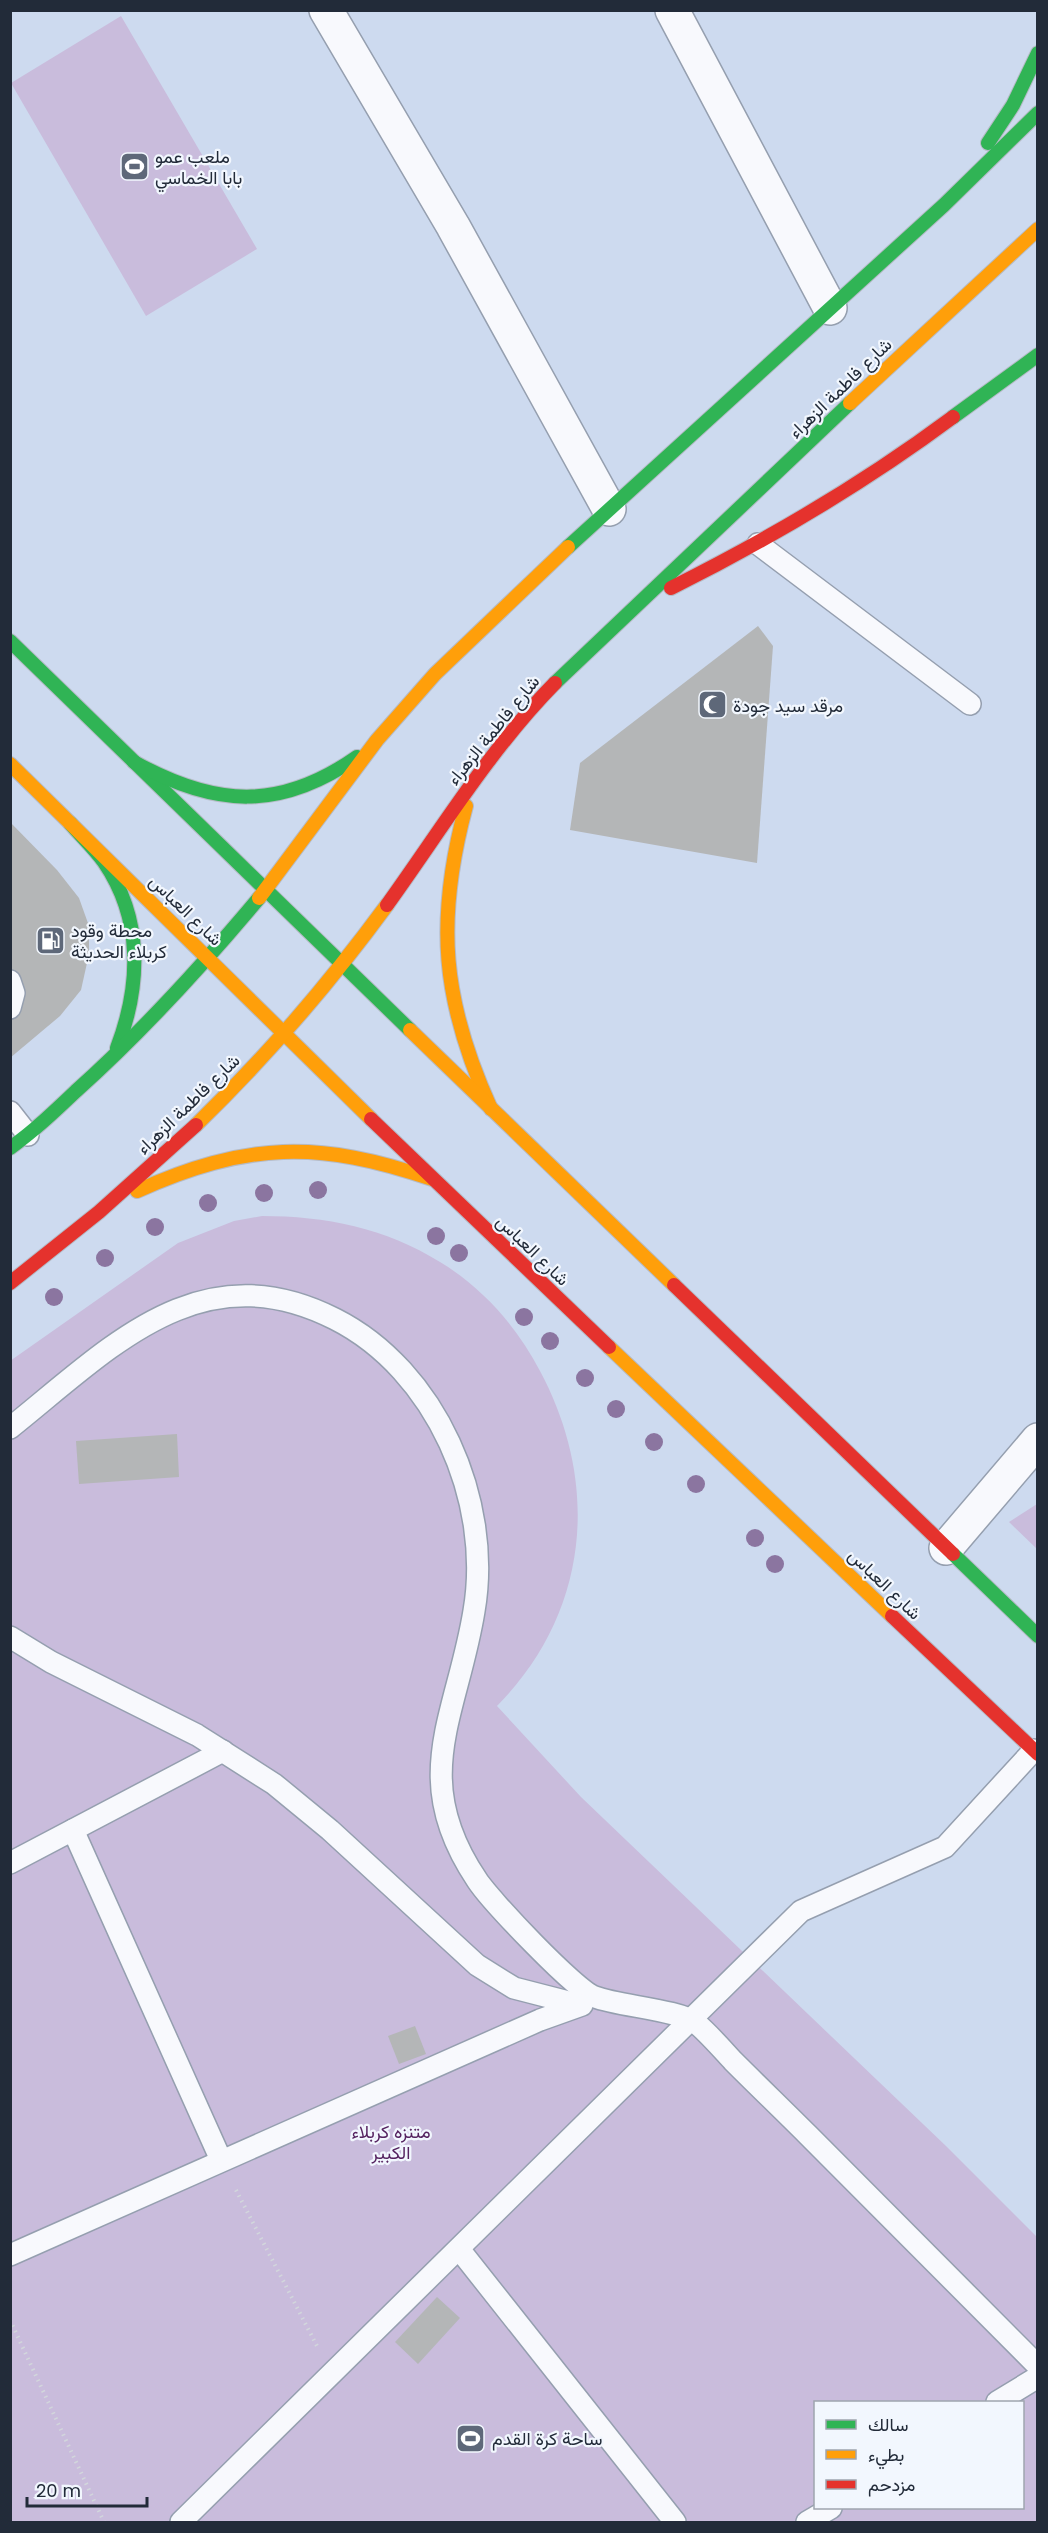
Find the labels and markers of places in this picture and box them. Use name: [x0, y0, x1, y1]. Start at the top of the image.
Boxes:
place label: ملعب عمو بابا الخماسي: [155, 144, 242, 193]
sports icon: ملعب عمو بابا الخماسي: [118, 150, 150, 182]
mosque icon: مرقد سيد جودة: [696, 689, 728, 721]
place label: مرقد سيد جودة: [733, 693, 843, 718]
place label: محطة وقود كربلاء الحديثة: [71, 918, 167, 964]
fuel station icon: محطة وقود كربلاء الحديثة: [34, 924, 66, 956]
sports icon: ساحة كرة القدم: [455, 2422, 487, 2454]
place label: ساحة كرة القدم: [492, 2426, 602, 2451]

